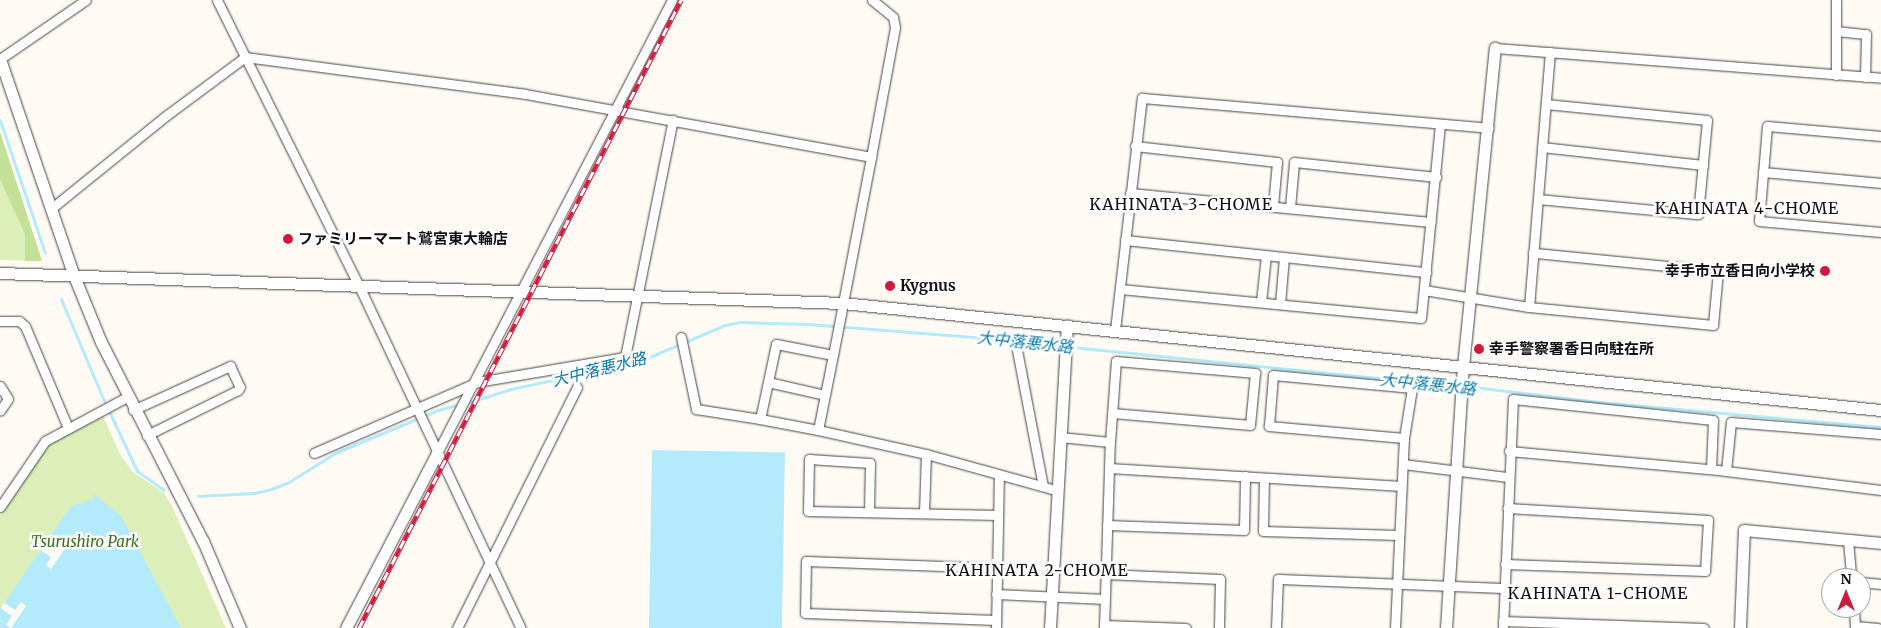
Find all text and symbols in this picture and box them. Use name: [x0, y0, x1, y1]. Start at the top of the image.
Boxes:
district label: KAHINATA 3-CHOME: [1087, 194, 1275, 214]
district label: KAHINATA 4-CHOME: [1653, 198, 1841, 218]
place label: ファミリーマート鷲宮東大輪店: [298, 230, 508, 248]
marker: ファミリーマート鷲宮東大輪店: [282, 233, 294, 245]
place label: 幸手市立香日向小学校: [1665, 262, 1815, 280]
marker: 幸手市立香日向小学校: [1819, 265, 1831, 277]
place label: Kygnus: [900, 277, 956, 295]
marker: Kygnus: [884, 280, 896, 292]
water label: 大中落悪水路: [976, 327, 1074, 357]
place label: 幸手警察署香日向駐在所: [1489, 340, 1654, 358]
marker: 幸手警察署香日向駐在所: [1473, 343, 1485, 355]
water label: 大中落悪水路: [550, 348, 648, 390]
water label: 大中落悪水路: [1379, 369, 1477, 399]
park label: Tsurushiro Park: [31, 533, 139, 551]
district label: KAHINATA 2-CHOME: [943, 560, 1131, 580]
north arrow: [1821, 568, 1871, 618]
text: N: [1840, 570, 1852, 588]
district label: KAHINATA 1-CHOME: [1506, 583, 1690, 603]

